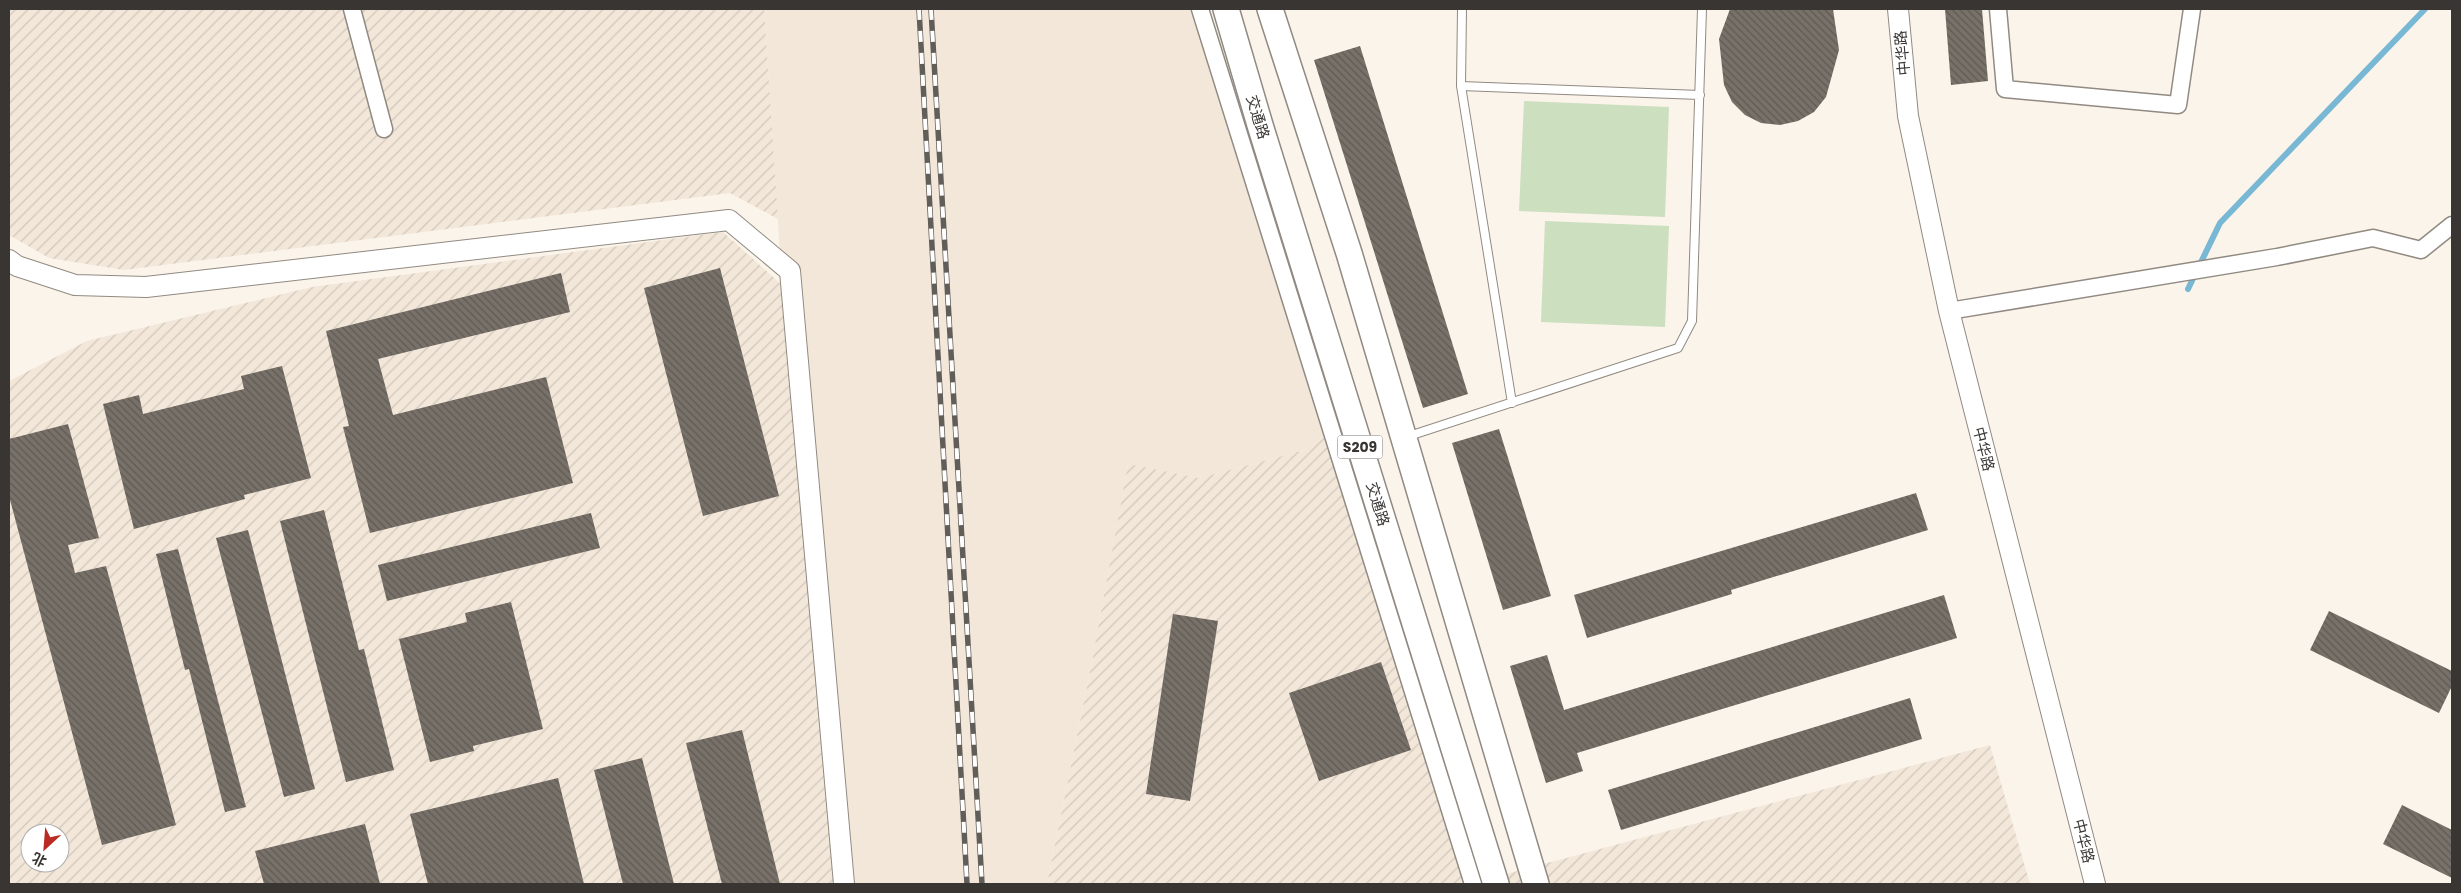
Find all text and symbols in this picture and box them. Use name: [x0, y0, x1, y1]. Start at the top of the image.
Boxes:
street label: 中华路: [1890, 30, 1914, 76]
street label: 交通路: [1241, 92, 1275, 142]
street label: 中华路: [1968, 425, 2000, 473]
road number: S209: [1338, 436, 1382, 458]
street label: 交通路: [1361, 479, 1395, 529]
street label: 中华路: [2068, 817, 2100, 865]
north arrow: [20, 823, 70, 873]
text: 北: [29, 848, 50, 872]

